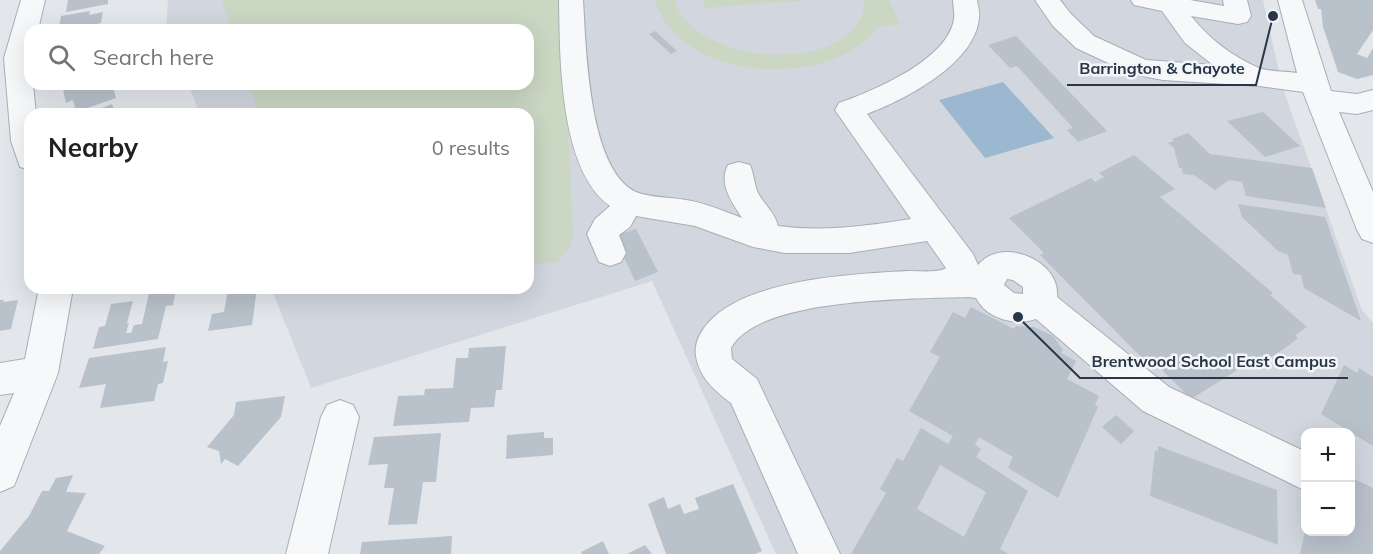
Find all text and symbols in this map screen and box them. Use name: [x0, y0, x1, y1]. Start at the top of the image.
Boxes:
search box: [24, 24, 534, 90]
icon: search: [45, 41, 78, 74]
text: Search here: [93, 43, 214, 71]
callout: Barrington & Chayote: [1067, 51, 1256, 85]
text: Barrington & Chayote: [1079, 58, 1245, 78]
text: Nearby: [48, 131, 138, 164]
text: 0 results: [432, 135, 510, 160]
callout: Brentwood School East Campus: [1080, 344, 1348, 378]
text: Brentwood School East Campus: [1092, 351, 1336, 371]
map controls: [1301, 428, 1355, 536]
button: +: [1301, 428, 1355, 482]
button: −: [1301, 482, 1355, 536]

